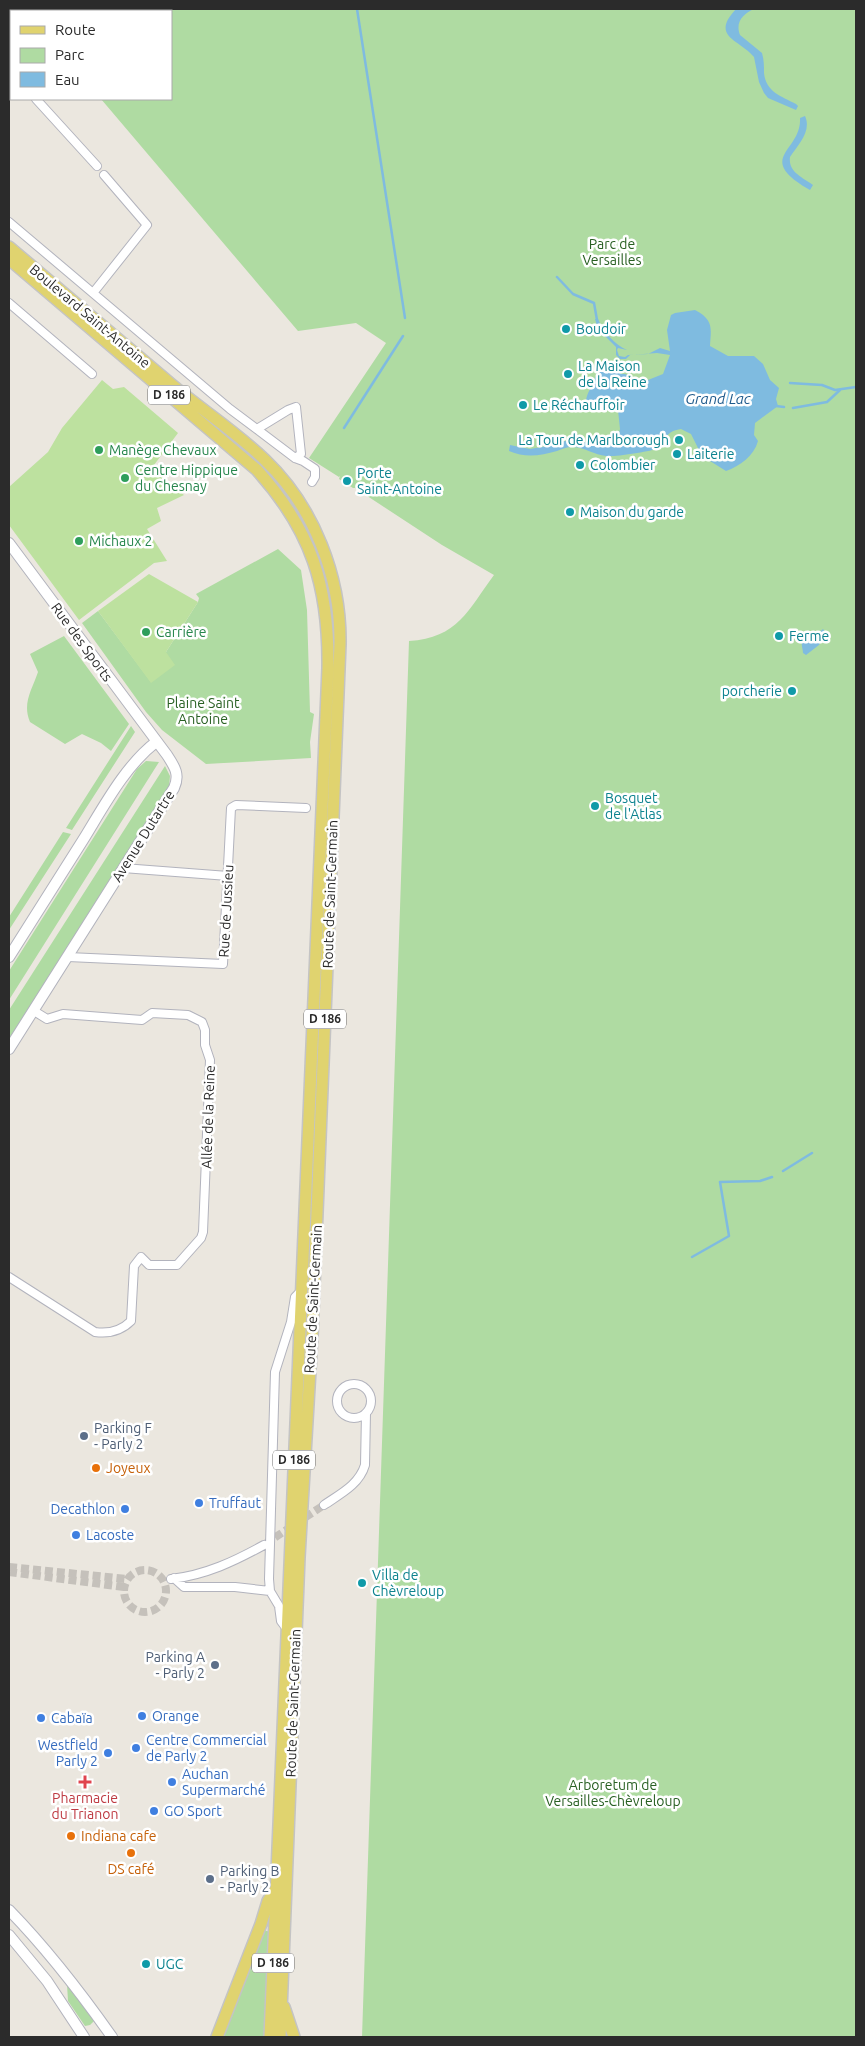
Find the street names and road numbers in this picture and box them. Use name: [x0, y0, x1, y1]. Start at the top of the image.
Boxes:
street label: Boulevard Saint-Antoine: [27, 261, 153, 371]
road number: D 186: [148, 386, 190, 404]
street label: Rue des Sports: [48, 599, 116, 685]
street label: Avenue Dutartre: [108, 787, 178, 885]
street label: Route de Saint-Germain: [319, 819, 341, 969]
street label: Rue de Jussieu: [216, 864, 236, 958]
road number: D 186: [304, 1010, 346, 1028]
street label: Allée de la Reine: [198, 1065, 218, 1169]
street label: Route de Saint-Germain: [301, 1224, 325, 1374]
road number: D 186: [273, 1450, 315, 1470]
street label: Route de Saint-Germain: [282, 1628, 304, 1778]
road number: D 186: [252, 1954, 294, 1972]

